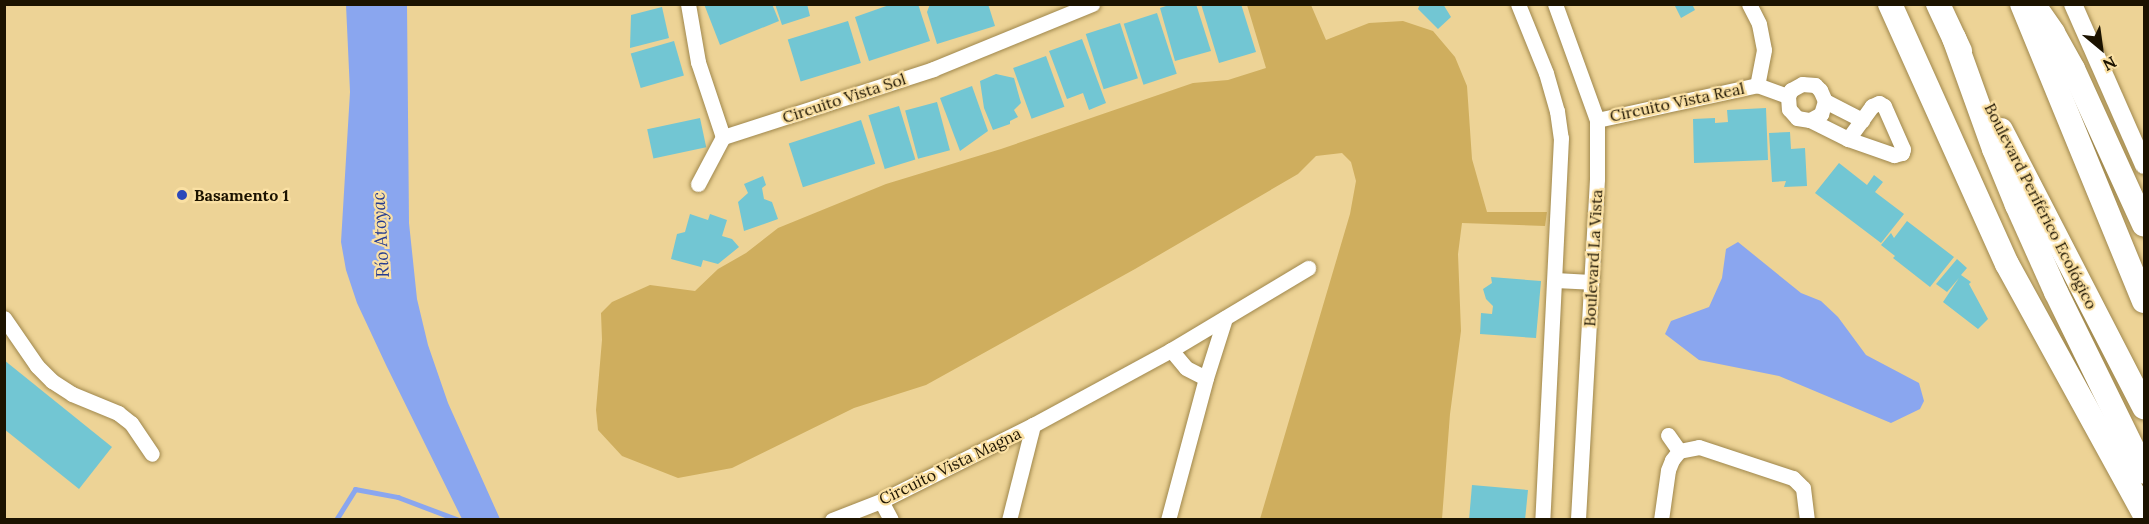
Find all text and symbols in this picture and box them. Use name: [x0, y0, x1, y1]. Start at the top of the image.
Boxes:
north arrow: [2071, 18, 2131, 78]
text: N: [2099, 52, 2120, 75]
street label: Circuito Vista Sol: [780, 69, 908, 127]
street label: Circuito Vista Real: [1608, 78, 1746, 126]
street label: Boulevard Periférico Ecológico: [1981, 100, 2101, 312]
place label: Basamento 1: [194, 185, 289, 205]
marker: Basamento 1: [175, 188, 189, 202]
street label: Boulevard La Vista: [1580, 189, 1606, 327]
water label: Río Atoyac: [368, 192, 394, 278]
street label: Circuito Vista Magna: [876, 423, 1024, 509]

